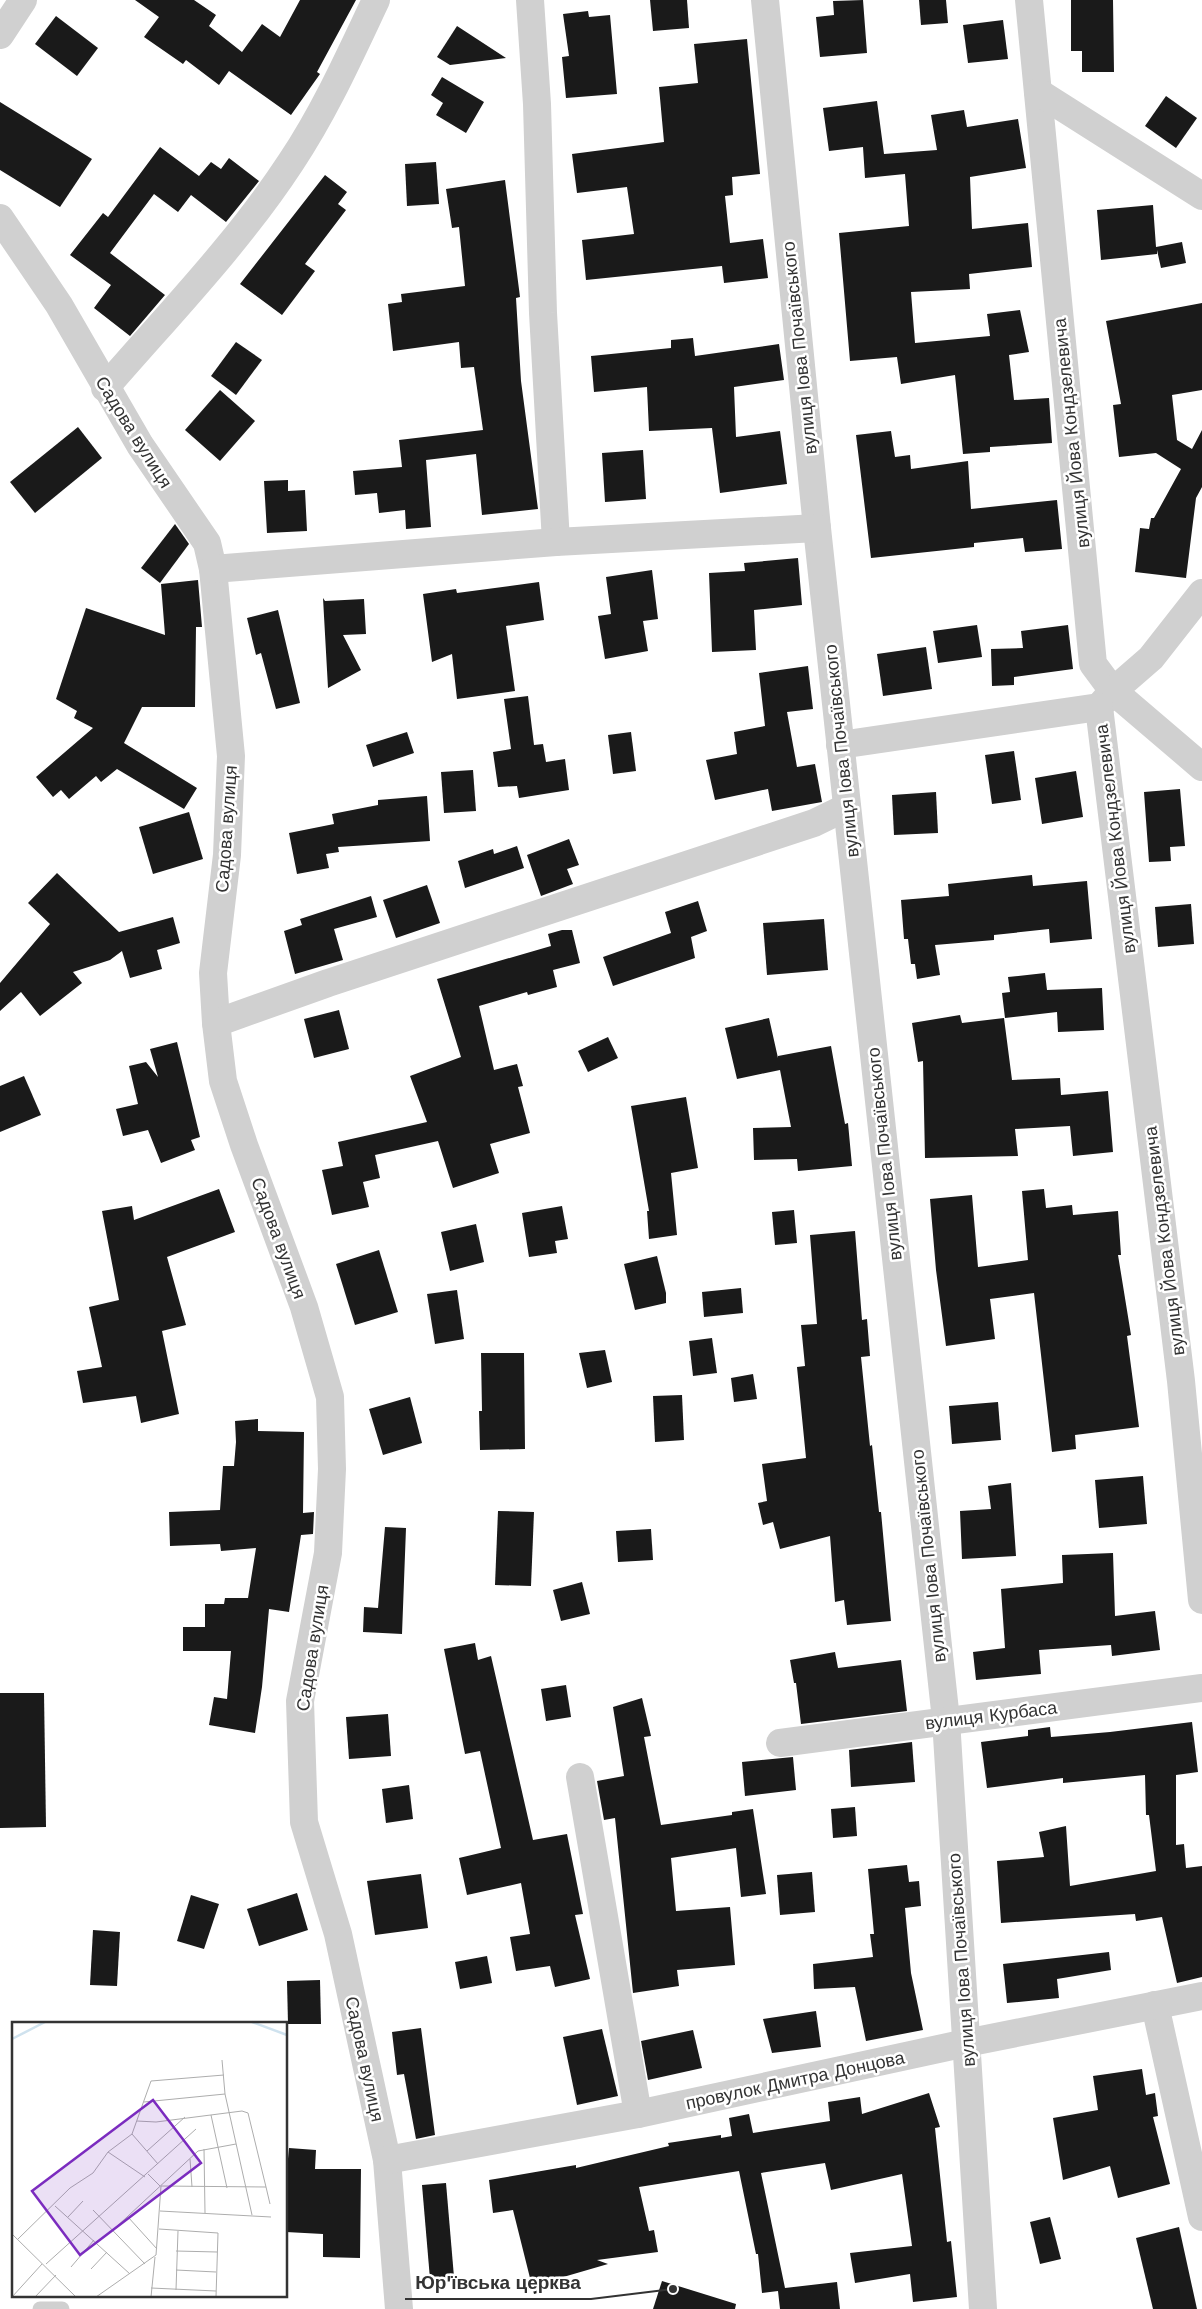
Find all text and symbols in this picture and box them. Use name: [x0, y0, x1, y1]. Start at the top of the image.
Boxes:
street label: вулиця Іова Почаївського: [777, 240, 821, 456]
street label: вулиця Йова Кондзелевича: [1048, 316, 1094, 549]
street label: Садова вулиця: [91, 372, 177, 492]
street label: вулиця Іова Почаївського: [819, 643, 863, 859]
street label: вулиця Йова Кондзелевича: [1090, 722, 1139, 955]
street label: Садова вулиця: [211, 765, 241, 893]
street label: вулиця Іова Почаївського: [862, 1046, 906, 1262]
street label: вулиця Йова Кондзелевича: [1139, 1124, 1188, 1357]
street label: Садова вулиця: [247, 1174, 311, 1302]
street label: вулиця Іова Почаївського: [906, 1448, 950, 1664]
street label: Садова вулиця: [292, 1583, 332, 1713]
street label: вулиця Курбаса: [924, 1696, 1059, 1734]
street label: вулиця Іова Почаївського: [943, 1853, 979, 2067]
street label: Садова вулиця: [341, 1994, 389, 2124]
inset map: [12, 2022, 288, 2296]
street label: провулок Дмитра Донцова: [684, 2046, 907, 2113]
callout: Юр'ївська церква: [405, 2265, 591, 2299]
text: Юр'ївська церква: [415, 2271, 581, 2294]

